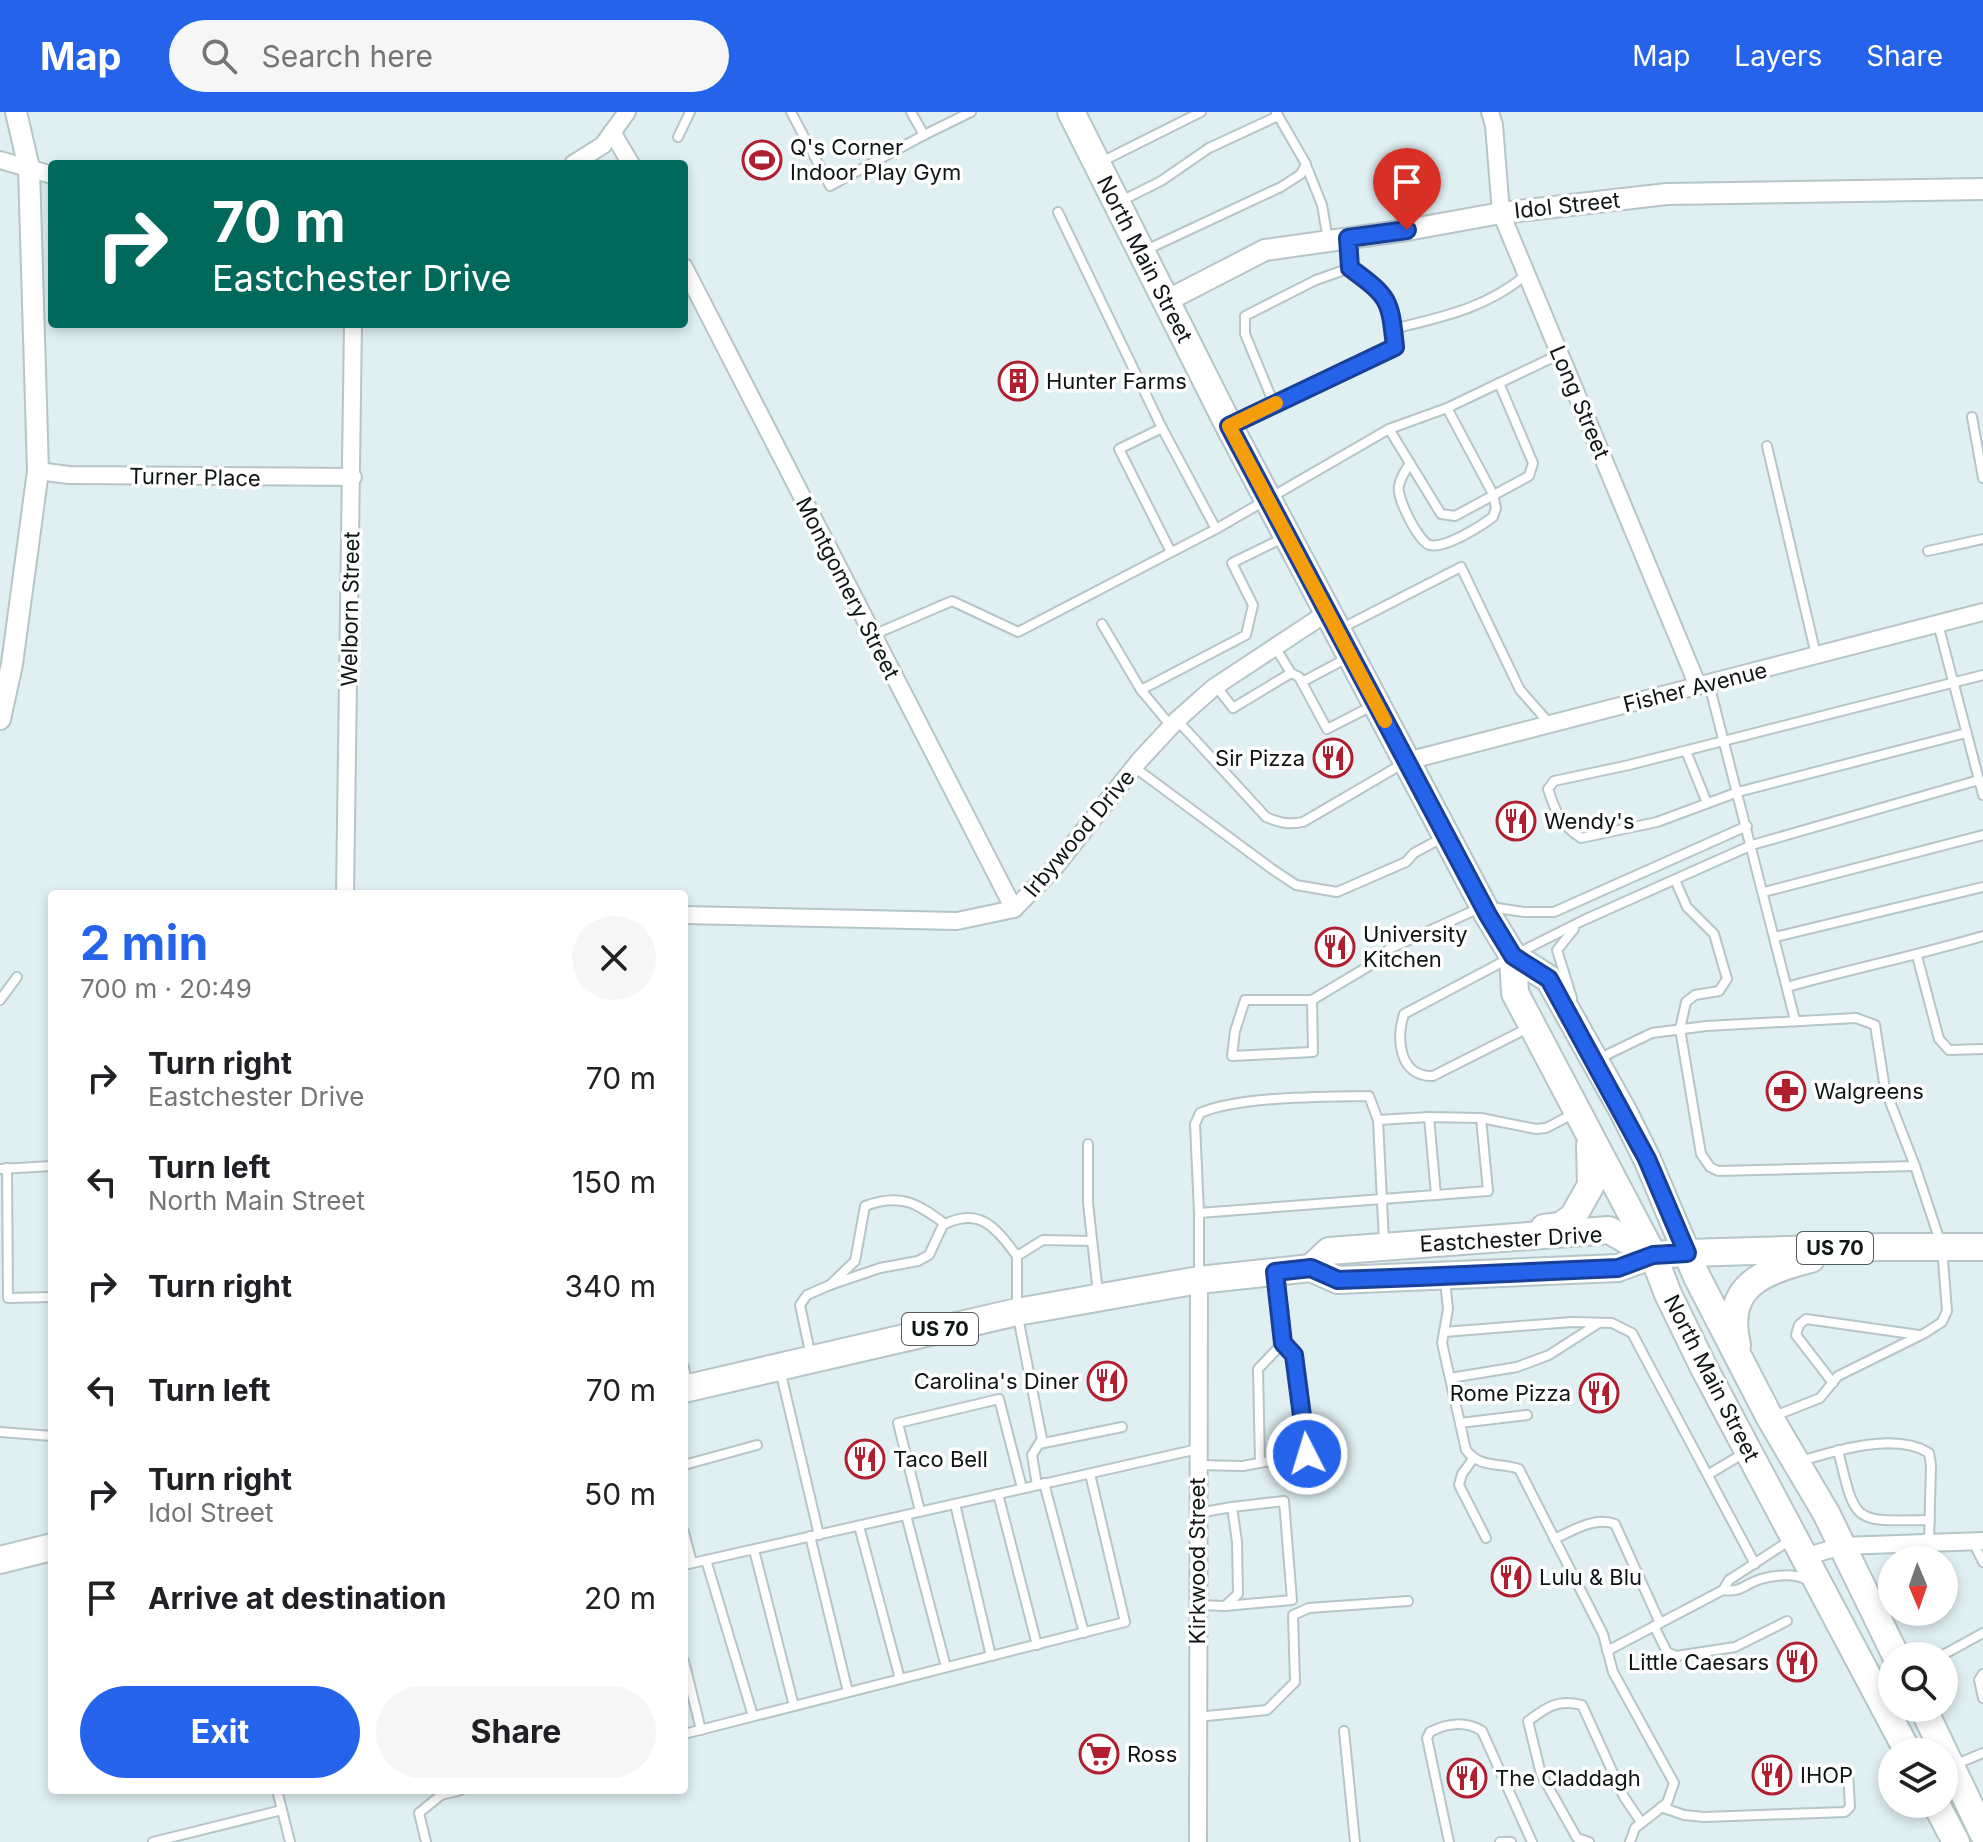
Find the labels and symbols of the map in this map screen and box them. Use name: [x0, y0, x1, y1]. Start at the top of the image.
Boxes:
place label: Q's Corner Indoor Play Gym: [790, 134, 961, 185]
sports icon: Q's Corner Indoor Play Gym: [741, 139, 783, 181]
pin: [1373, 148, 1441, 230]
street label: North Main Street: [1092, 171, 1198, 347]
street label: Idol Street: [1513, 187, 1621, 223]
street label: Long Street: [1545, 342, 1615, 462]
building icon: Hunter Farms: [997, 360, 1039, 402]
place label: Hunter Farms: [1046, 368, 1187, 394]
street label: Turner Place: [129, 463, 261, 491]
street label: Montgomery Street: [791, 493, 905, 683]
street label: Welborn Street: [336, 531, 364, 687]
street label: Fisher Avenue: [1620, 657, 1770, 717]
restaurant icon: Sir Pizza: [1312, 737, 1354, 779]
place label: Sir Pizza: [1215, 745, 1305, 771]
street label: Irbywood Drive: [1018, 764, 1140, 902]
restaurant icon: Wendy's: [1495, 800, 1537, 842]
place label: Wendy's: [1544, 808, 1635, 834]
place label: University Kitchen: [1363, 921, 1468, 972]
restaurant icon: University Kitchen: [1314, 926, 1356, 968]
pharmacy icon: Walgreens: [1765, 1070, 1807, 1112]
place label: Walgreens: [1814, 1078, 1924, 1104]
street label: Eastchester Drive: [1419, 1221, 1603, 1257]
road number: US 70: [1797, 1232, 1873, 1264]
street label: North Main Street: [1659, 1290, 1765, 1466]
road number: US 70: [902, 1313, 978, 1345]
restaurant icon: Carolina's Diner: [1086, 1360, 1128, 1402]
place label: Carolina's Diner: [914, 1368, 1079, 1394]
restaurant icon: Rome Pizza: [1578, 1372, 1620, 1414]
place label: Rome Pizza: [1450, 1380, 1571, 1406]
position arrow: [1265, 1412, 1349, 1496]
restaurant icon: Taco Bell: [844, 1438, 886, 1480]
place label: Taco Bell: [893, 1446, 988, 1472]
street label: Kirkwood Street: [1184, 1478, 1210, 1644]
north arrow: [1878, 1546, 1958, 1626]
restaurant icon: Lulu & Blu: [1490, 1556, 1532, 1598]
place label: Lulu & Blu: [1539, 1564, 1642, 1590]
restaurant icon: Little Caesars: [1776, 1641, 1818, 1683]
place label: Little Caesars: [1628, 1649, 1769, 1675]
supermarket icon: Ross: [1078, 1733, 1120, 1775]
place label: Ross: [1127, 1741, 1177, 1767]
restaurant icon: IHOP: [1751, 1754, 1793, 1796]
restaurant icon: The Claddagh: [1446, 1757, 1488, 1799]
place label: IHOP: [1800, 1762, 1853, 1788]
place label: The Claddagh: [1495, 1765, 1641, 1791]

